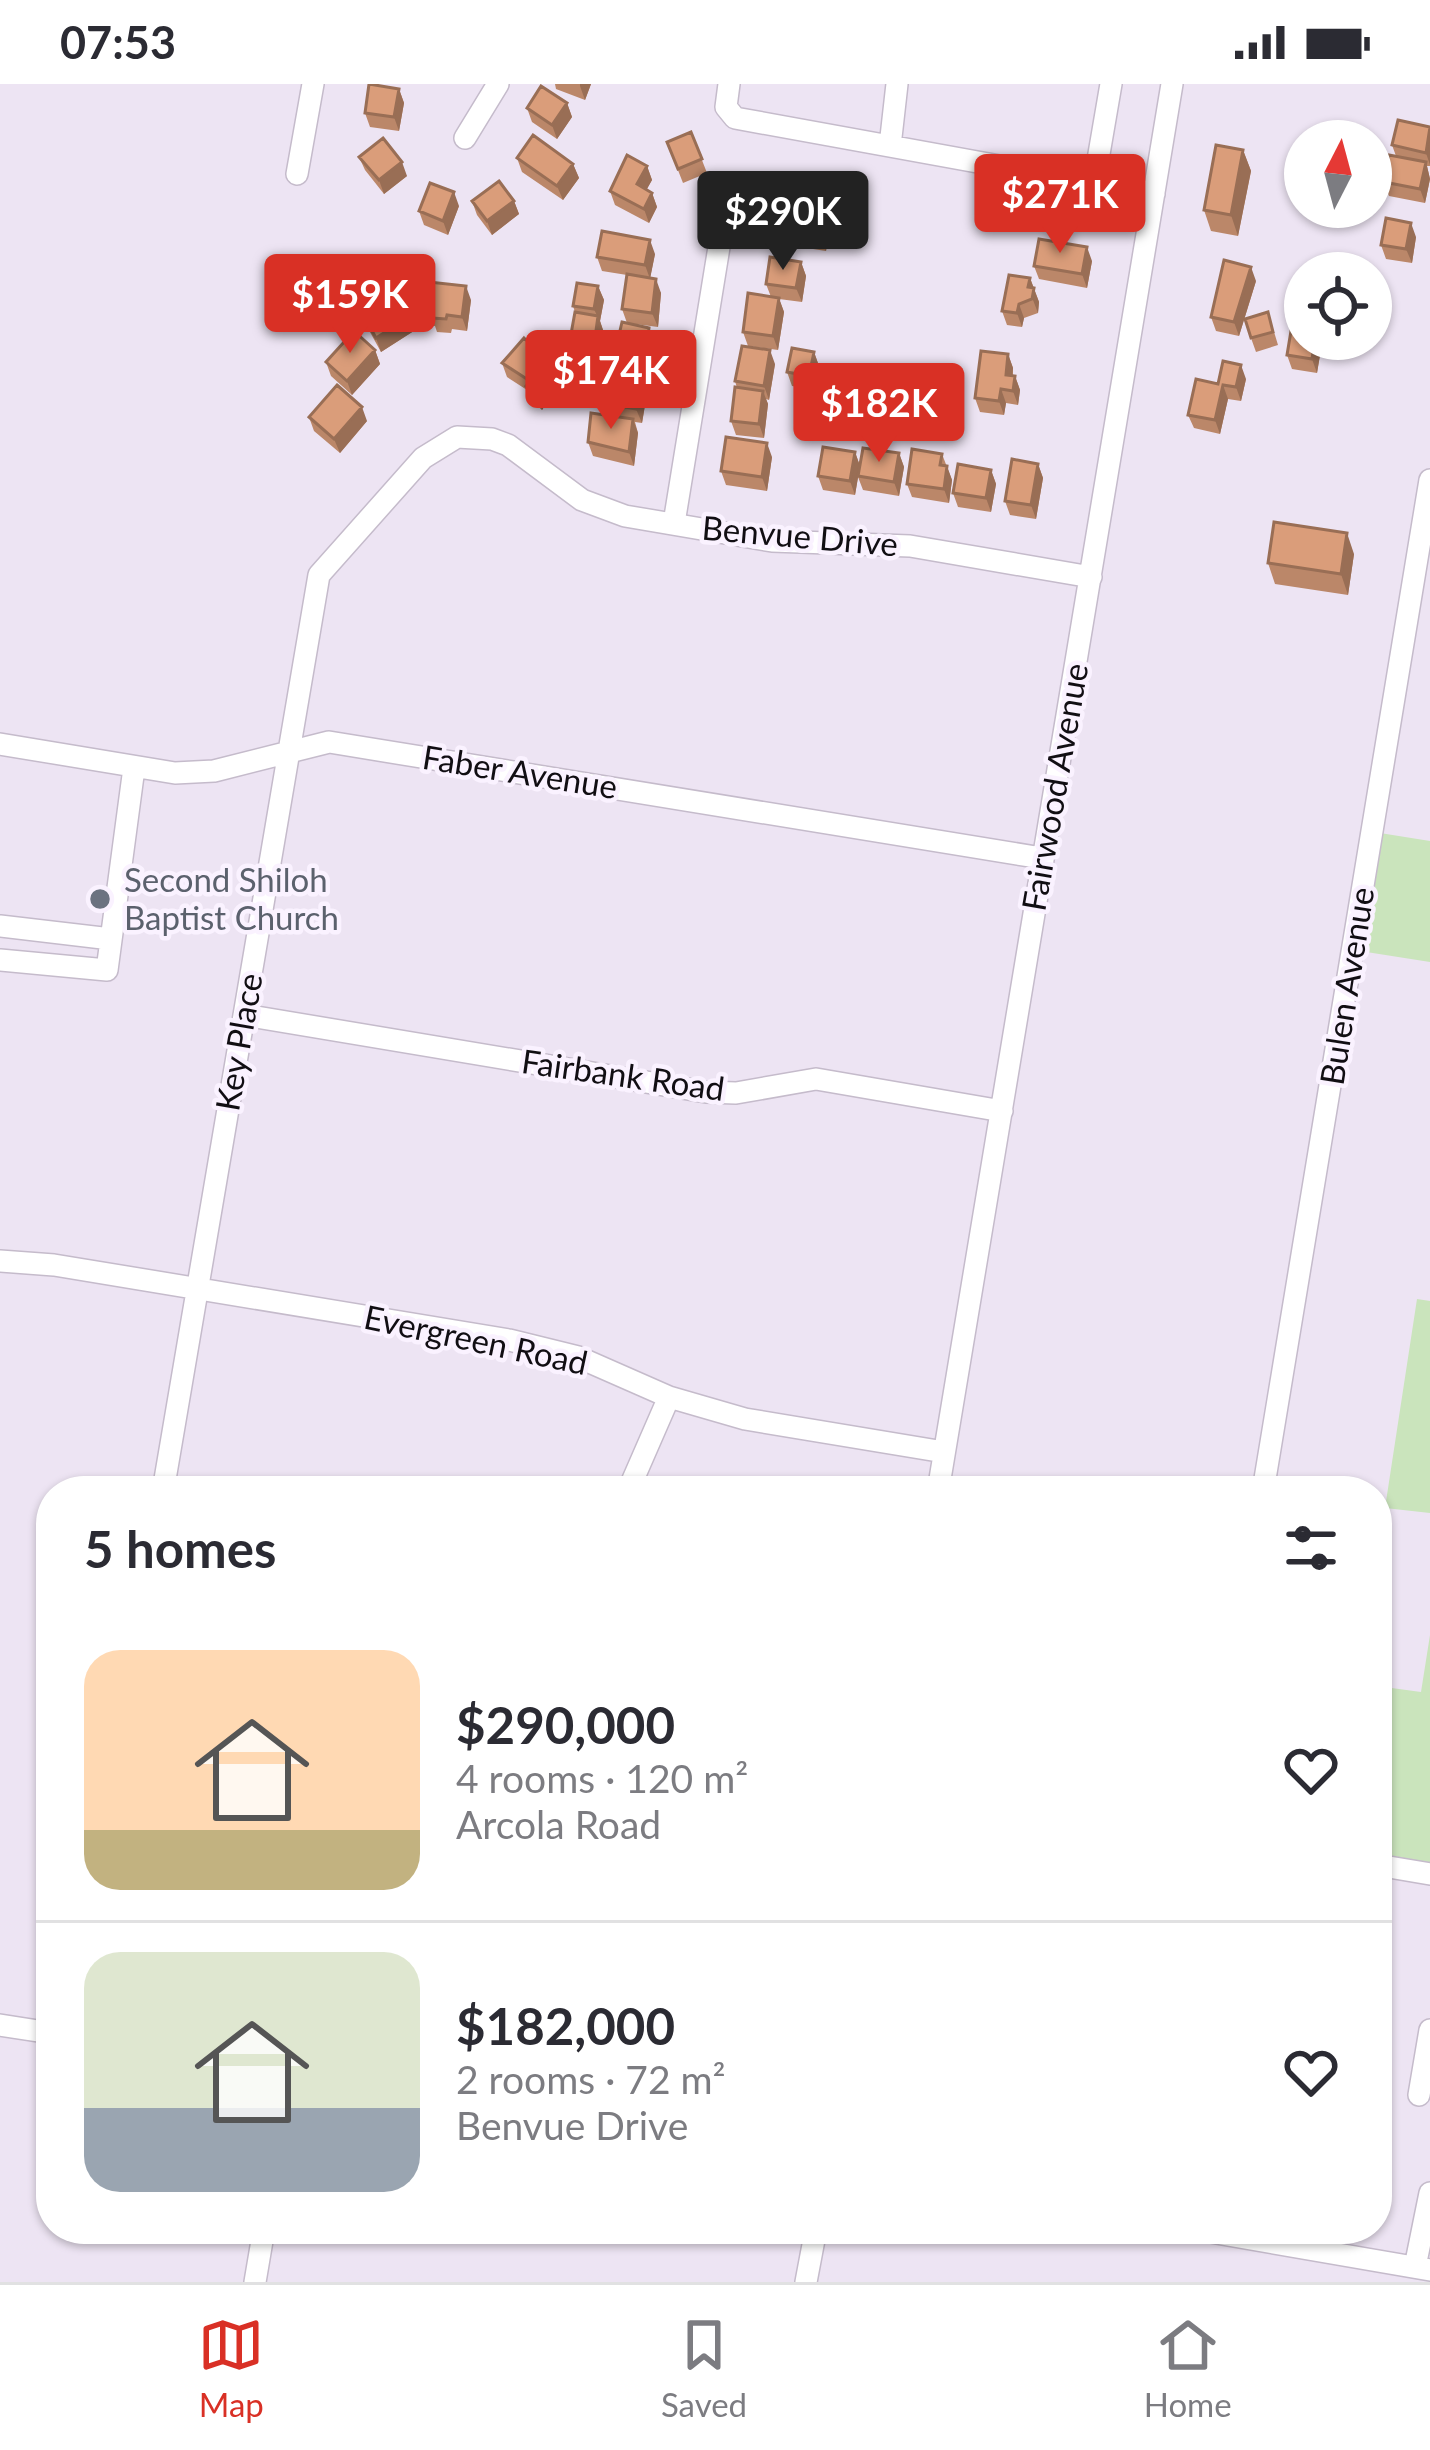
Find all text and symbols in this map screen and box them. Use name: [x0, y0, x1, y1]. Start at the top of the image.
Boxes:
text: 07:53: [60, 15, 176, 69]
north arrow: [1284, 120, 1392, 228]
map controls: [1284, 120, 1392, 360]
pin: $271K: [976, 154, 1144, 256]
text: $271K: [1001, 170, 1119, 216]
pin: $290K: [699, 171, 867, 273]
text: $290K: [724, 187, 842, 233]
button: locate: [1284, 252, 1392, 360]
pin: $159K: [266, 254, 434, 356]
text: $159K: [291, 270, 409, 316]
pin: $174K: [527, 330, 695, 432]
text: $174K: [552, 346, 670, 392]
pin: $182K: [795, 363, 963, 465]
text: $182K: [820, 379, 938, 425]
street label: Benvue Drive: [700, 507, 900, 563]
street label: Fairwood Avenue: [1013, 660, 1095, 914]
street label: Faber Avenue: [420, 736, 620, 806]
place label: Second Shiloh Baptist Church: [124, 859, 339, 937]
street label: Bulen Avenue: [1311, 884, 1381, 1088]
marker: Second Shiloh Baptist Church: [87, 886, 113, 912]
street label: Key Place: [206, 970, 270, 1114]
street label: Fairbank Road: [519, 1040, 727, 1108]
street label: Evergreen Road: [361, 1296, 592, 1382]
icon: filters: [1278, 1515, 1344, 1581]
text: 5 homes: [84, 1518, 276, 1579]
text: $290,000: [456, 1694, 675, 1755]
icon: home: [180, 1698, 324, 1842]
icon: heart: [1278, 1737, 1344, 1803]
text: 4 rooms · 120 m²: [456, 1755, 748, 1801]
text: Arcola Road: [456, 1801, 661, 1847]
text: $182,000: [456, 1995, 675, 2056]
icon: home: [180, 2000, 324, 2144]
icon: heart: [1278, 2039, 1344, 2105]
text: 2 rooms · 72 m²: [456, 2056, 726, 2102]
text: Benvue Drive: [456, 2102, 688, 2148]
tab: Map: [198, 2312, 264, 2424]
tab: Saved: [661, 2312, 747, 2424]
tab: Home: [1144, 2312, 1232, 2424]

